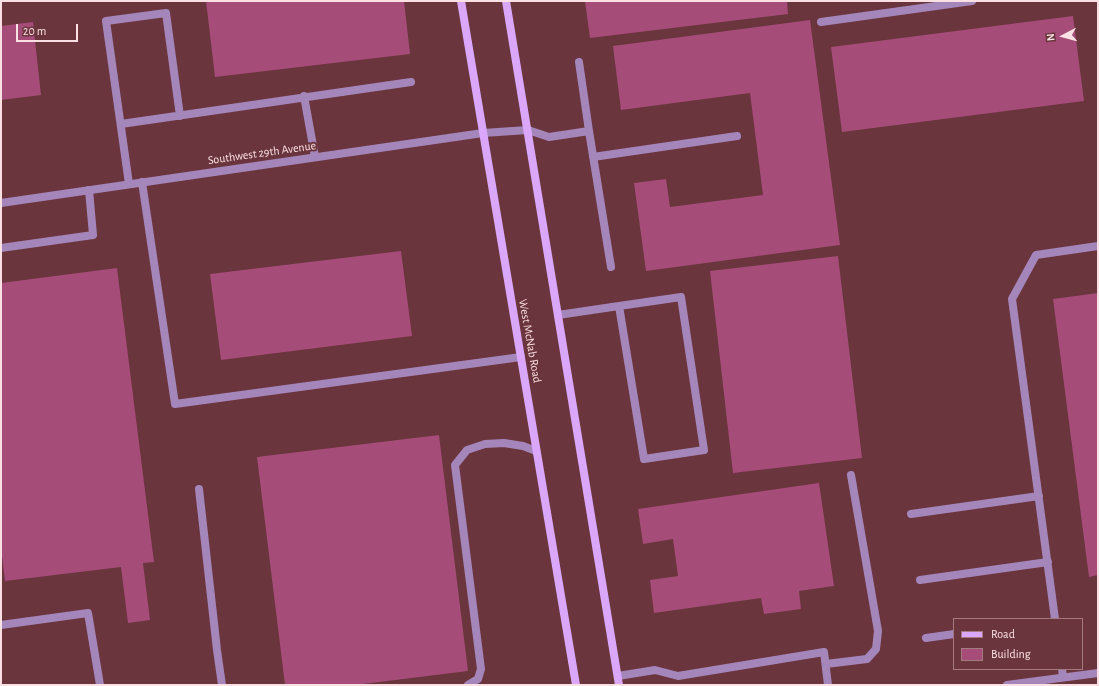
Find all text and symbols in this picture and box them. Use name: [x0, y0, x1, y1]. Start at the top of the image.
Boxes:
scale bar: [18, 16, 80, 42]
north arrow: [1043, 16, 1083, 56]
text: 20 m: [23, 25, 46, 37]
text: N: [1045, 33, 1056, 42]
street label: Southwest 29th Avenue: [207, 138, 317, 168]
street label: West McNab Road: [516, 298, 544, 384]
legend: [953, 618, 1083, 670]
text: Road: [991, 628, 1015, 640]
text: Building: [991, 648, 1031, 660]

